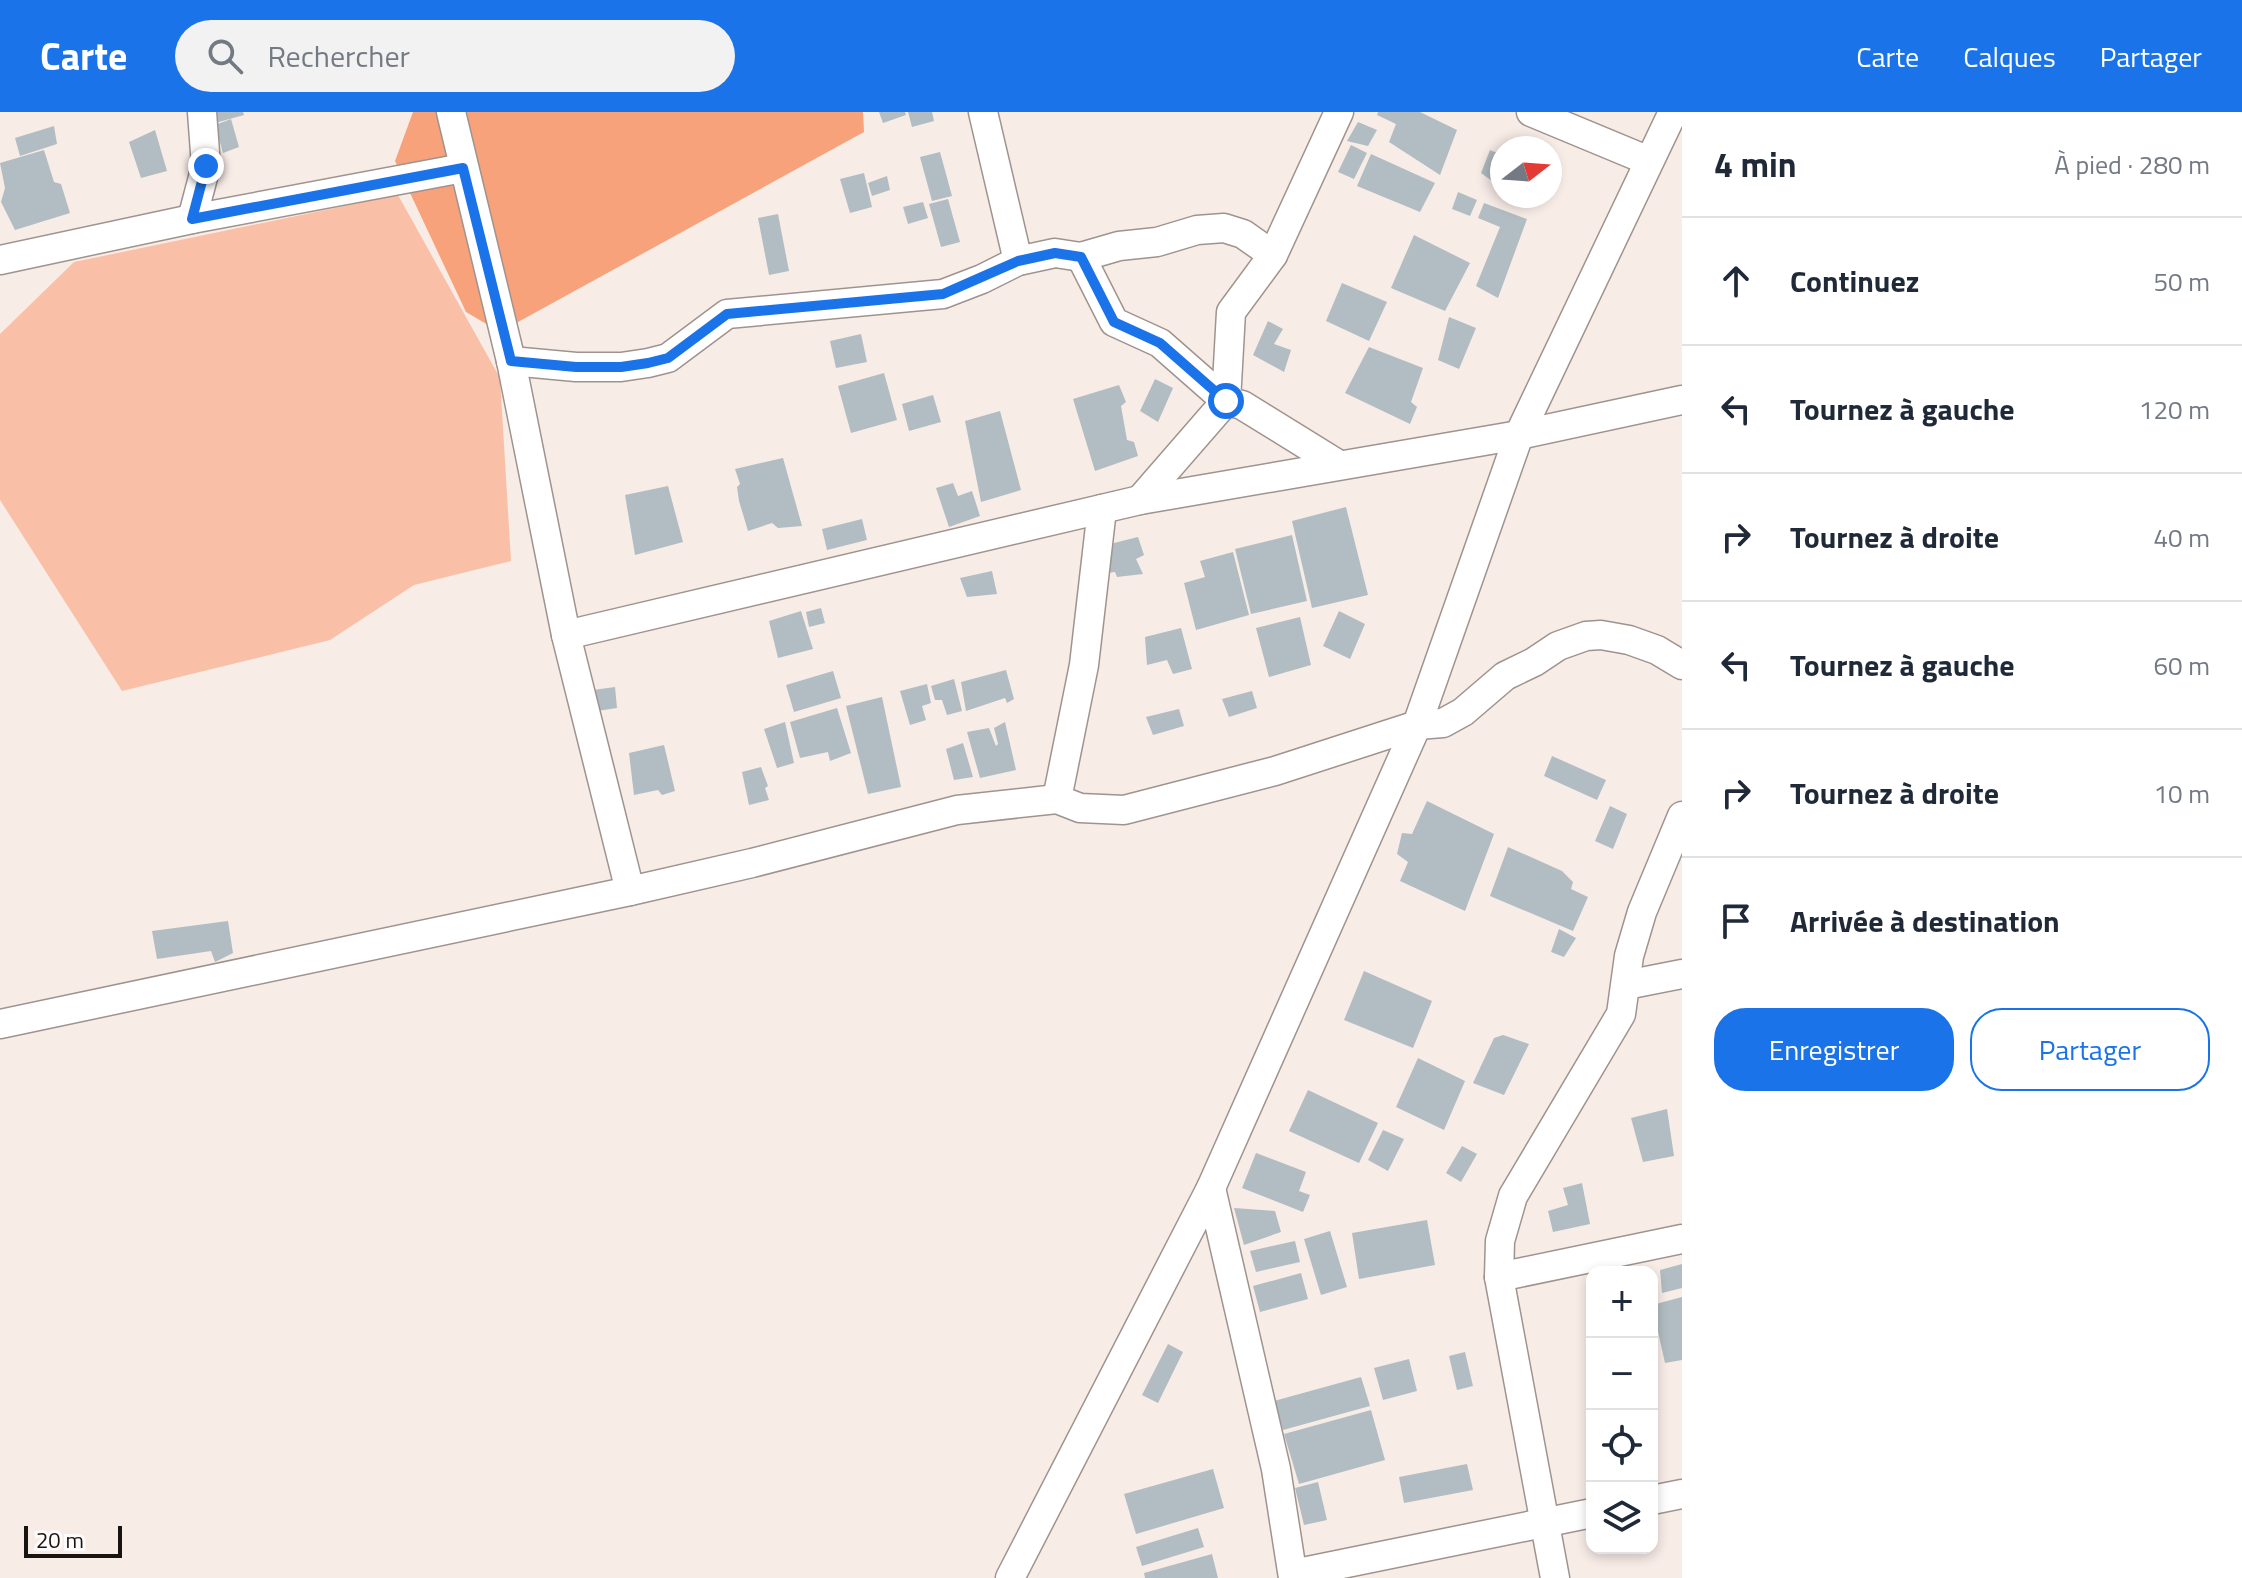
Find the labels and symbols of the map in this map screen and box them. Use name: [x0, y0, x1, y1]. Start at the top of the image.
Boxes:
north arrow: [1490, 136, 1562, 208]
route end: [188, 148, 224, 184]
route start: [1208, 383, 1244, 419]
scale bar: [24, 1522, 122, 1558]

